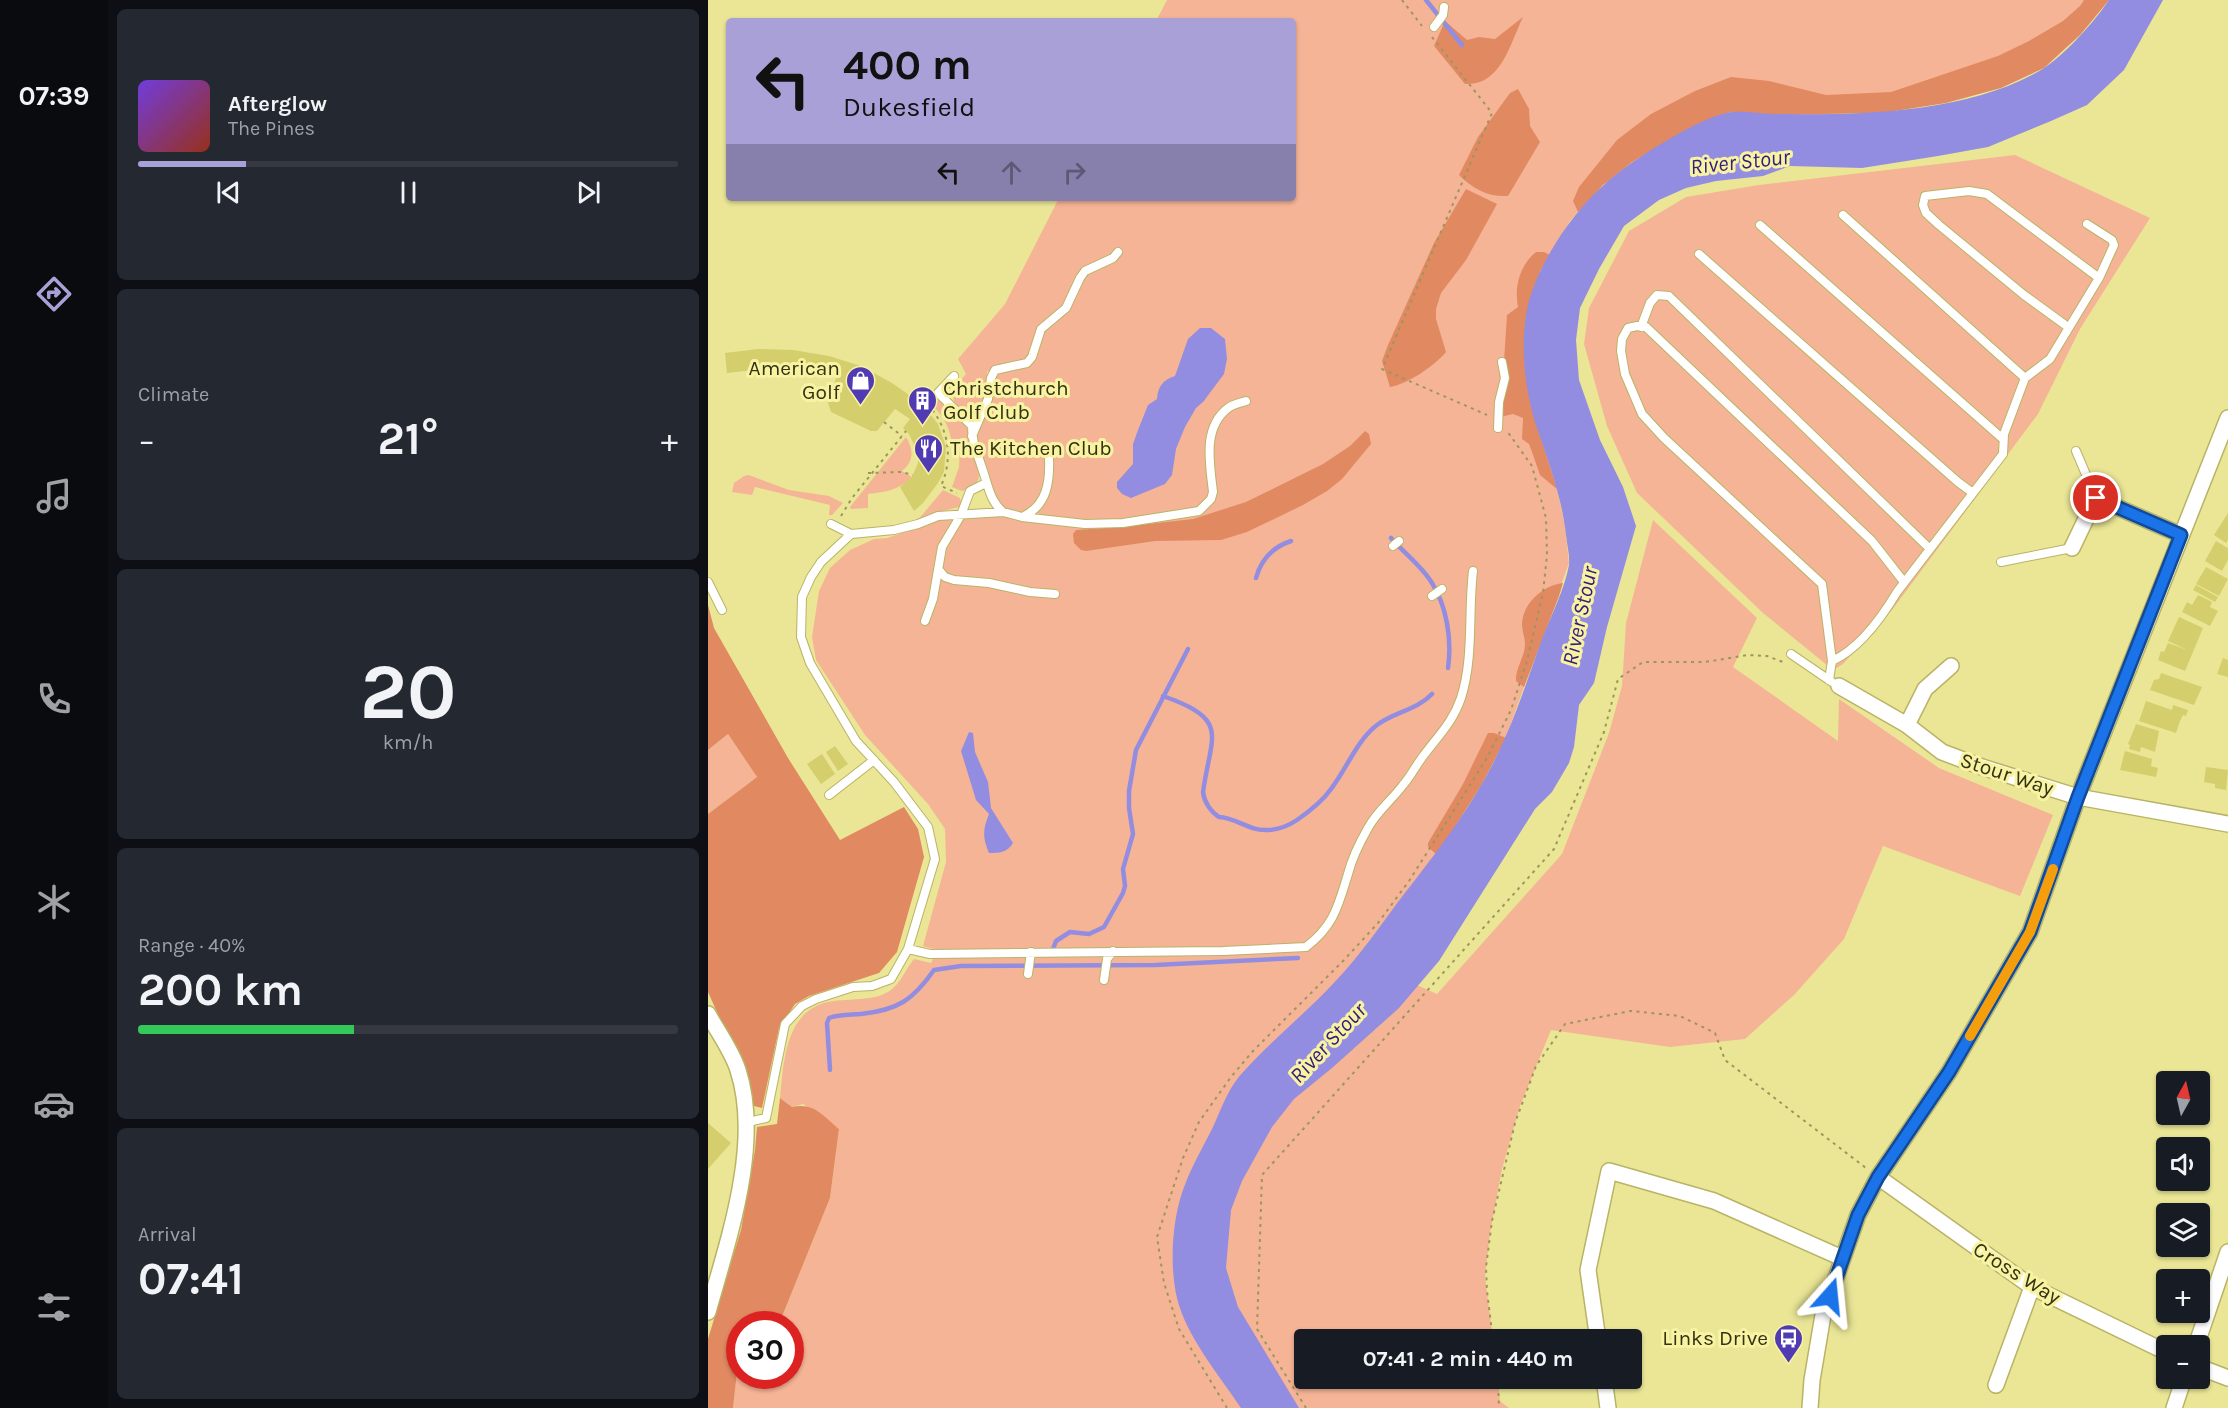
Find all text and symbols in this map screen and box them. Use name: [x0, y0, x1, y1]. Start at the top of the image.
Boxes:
text: 400 m: [843, 40, 972, 90]
icon: left: [744, 42, 822, 120]
text: 07:39: [18, 80, 90, 112]
text: Afterglow: [228, 91, 327, 117]
text: Dukesfield: [843, 91, 975, 123]
text: The Pines: [228, 117, 315, 140]
water label: River Stour: [1689, 144, 1793, 180]
icon: left: [932, 156, 965, 189]
icon: ahead: [995, 156, 1028, 189]
icon: right: [1058, 156, 1091, 189]
icon: previous: [212, 176, 245, 209]
icon: pause: [392, 176, 425, 209]
icon: next: [572, 176, 605, 209]
icon: directions: [33, 273, 75, 315]
place label: American Golf: [749, 356, 841, 404]
shop icon: American Golf: [845, 364, 877, 406]
place label: Christchurch Golf Club: [943, 376, 1069, 424]
text: Climate: [138, 383, 209, 406]
building icon: Christchurch Golf Club: [906, 384, 938, 426]
text: 21°: [378, 413, 438, 465]
text: −: [138, 421, 155, 459]
text: +: [661, 421, 678, 459]
restaurant icon: The Kitchen Club: [913, 432, 945, 474]
place label: The Kitchen Club: [950, 436, 1112, 460]
pin: [2070, 472, 2121, 523]
icon: music: [33, 475, 75, 517]
icon: arrive: [2079, 481, 2112, 514]
water label: River Stour: [1557, 563, 1603, 668]
text: 20: [360, 646, 456, 738]
icon: phone: [33, 678, 75, 720]
text: km/h: [383, 731, 433, 754]
street label: Stour Way: [1957, 748, 2057, 800]
icon: climate: [33, 881, 75, 923]
text: Range · 40%: [138, 934, 246, 957]
text: 200 km: [138, 964, 303, 1016]
water label: River Stour: [1284, 996, 1373, 1089]
north arrow: [2156, 1071, 2210, 1125]
map controls: [2156, 1071, 2210, 1389]
icon: car: [33, 1083, 75, 1125]
button: sound: [2156, 1137, 2210, 1191]
button: layers: [2156, 1203, 2210, 1257]
text: Arrival: [138, 1223, 197, 1246]
street label: Cross Way: [1969, 1237, 2065, 1309]
text: 07:41: [138, 1253, 244, 1305]
position arrow: [1798, 1264, 1862, 1328]
button: +: [2156, 1269, 2210, 1323]
icon: filters: [33, 1286, 75, 1328]
speed limit sign: 30: [726, 1311, 804, 1389]
bus stop icon: Links Drive: [1773, 1322, 1805, 1364]
place label: Links Drive: [1662, 1326, 1768, 1350]
button: −: [2156, 1335, 2210, 1389]
text: 07:41 · 2 min · 440 m: [1363, 1346, 1573, 1372]

